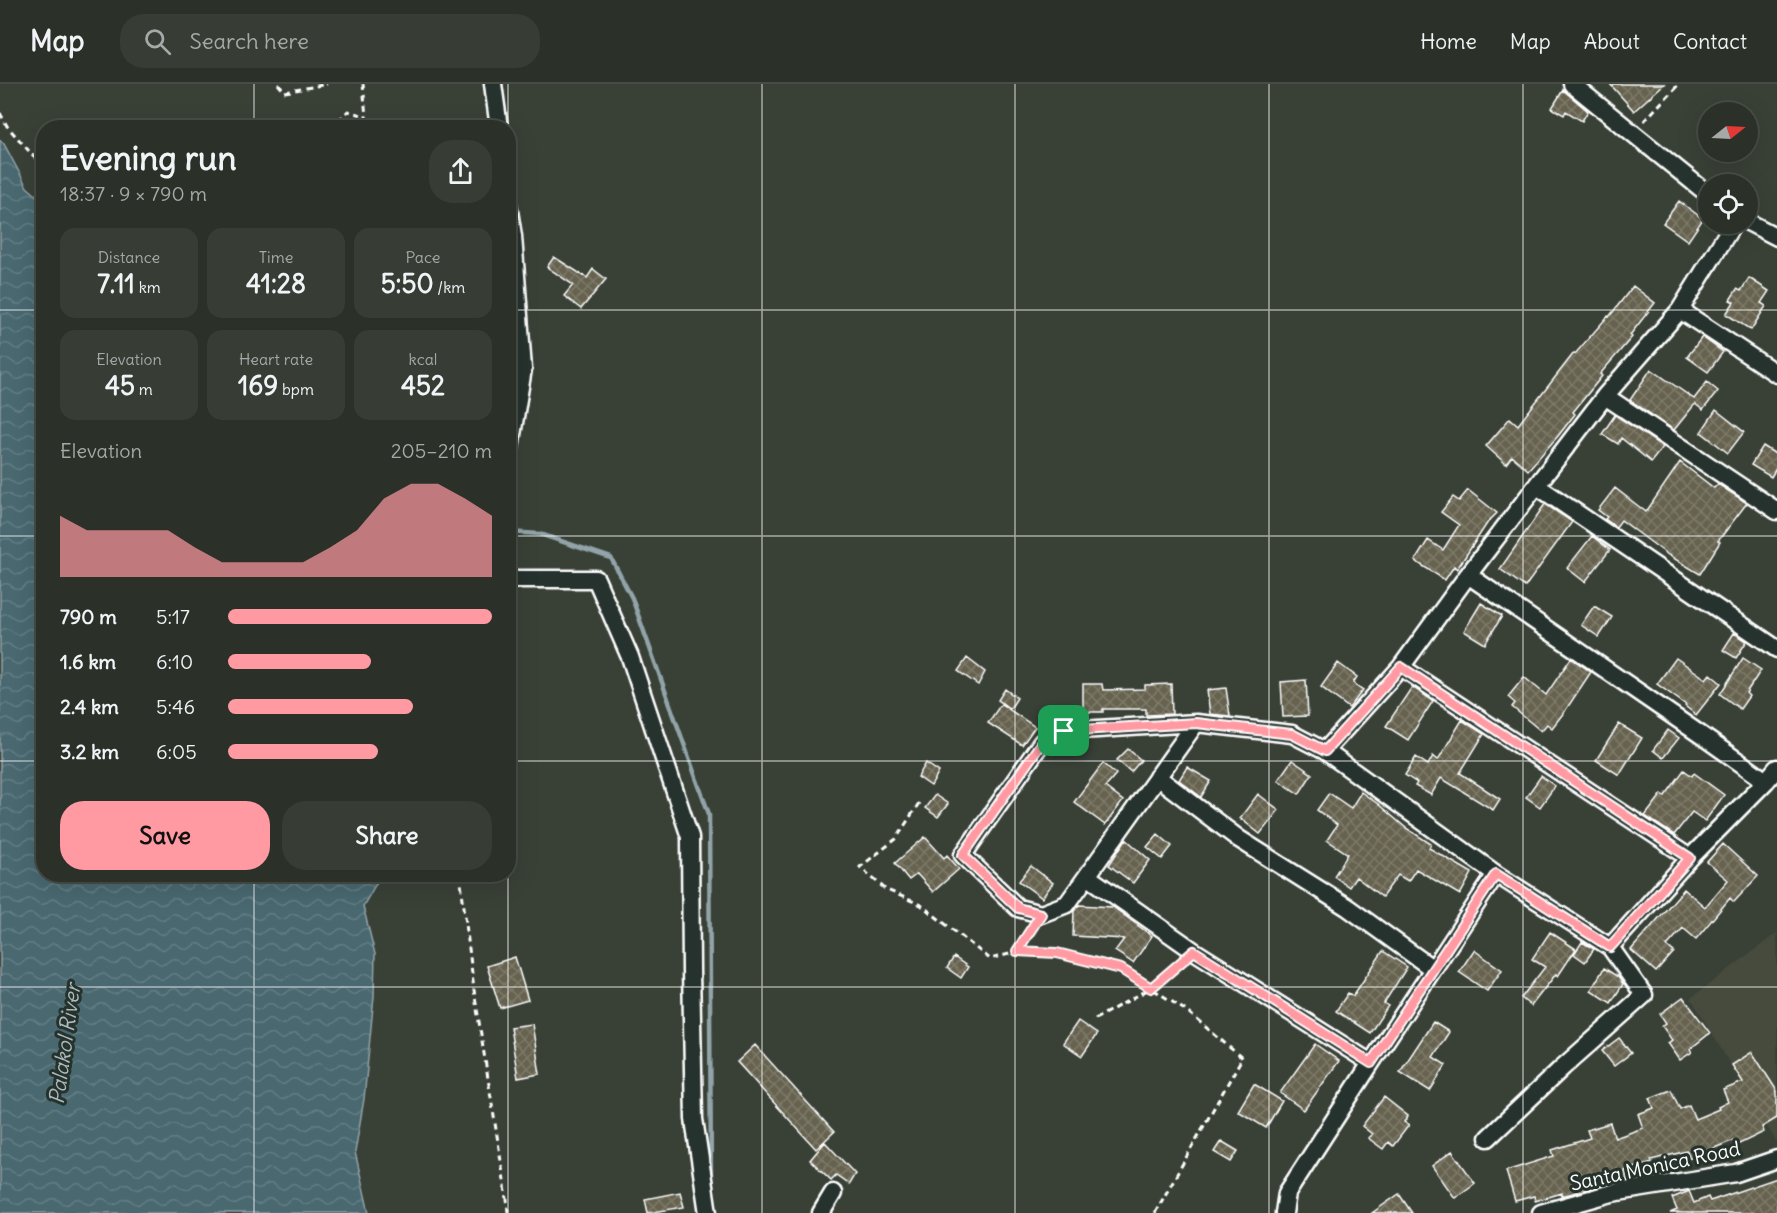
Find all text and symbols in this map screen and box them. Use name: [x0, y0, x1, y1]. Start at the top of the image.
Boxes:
search box: [120, 14, 540, 68]
text: Map: [30, 23, 84, 59]
icon: search: [141, 25, 174, 58]
text: Search here: [189, 27, 309, 55]
text: Home: [1420, 28, 1477, 55]
text: Map: [1510, 28, 1551, 55]
text: About: [1584, 28, 1640, 55]
text: Contact: [1673, 28, 1747, 55]
north arrow: [1698, 102, 1758, 162]
map controls: [1698, 102, 1758, 234]
text: Evening run: [60, 137, 236, 179]
button: share: [429, 140, 492, 203]
button: locate: [1698, 174, 1758, 234]
text: 18:37 · 9 × 790 m: [60, 181, 207, 206]
text: Distance: [98, 247, 160, 267]
text: Time: [259, 247, 293, 267]
text: Pace: [406, 247, 440, 267]
text: 7.11: [97, 267, 135, 300]
text: 41:28: [246, 267, 306, 300]
text: 5:50: [381, 267, 434, 300]
text: km: [135, 277, 161, 297]
text: /km: [434, 277, 465, 297]
text: Elevation: [96, 349, 162, 369]
text: Heart rate: [239, 349, 313, 369]
text: kcal: [409, 349, 437, 369]
text: 45: [105, 369, 135, 402]
text: 169: [238, 369, 278, 402]
text: 452: [401, 369, 445, 402]
text: m: [135, 379, 153, 399]
text: bpm: [278, 379, 314, 399]
text: Elevation: [60, 438, 142, 463]
text: 205–210 m: [391, 438, 492, 463]
text: 790 m: [60, 604, 117, 629]
text: 5:17: [156, 604, 190, 629]
text: 1.6 km: [60, 649, 116, 674]
text: 6:10: [156, 649, 193, 674]
text: 2.4 km: [60, 694, 119, 719]
text: 5:46: [156, 694, 195, 719]
pin: [1038, 705, 1089, 756]
icon: arrive: [1047, 714, 1080, 747]
text: 3.2 km: [60, 739, 119, 764]
text: 6:05: [156, 739, 197, 764]
button: Save: [60, 801, 270, 870]
button: Share: [282, 801, 492, 870]
water label: Palakol River: [43, 980, 87, 1106]
street label: Santa Monica Road: [1568, 1135, 1742, 1196]

